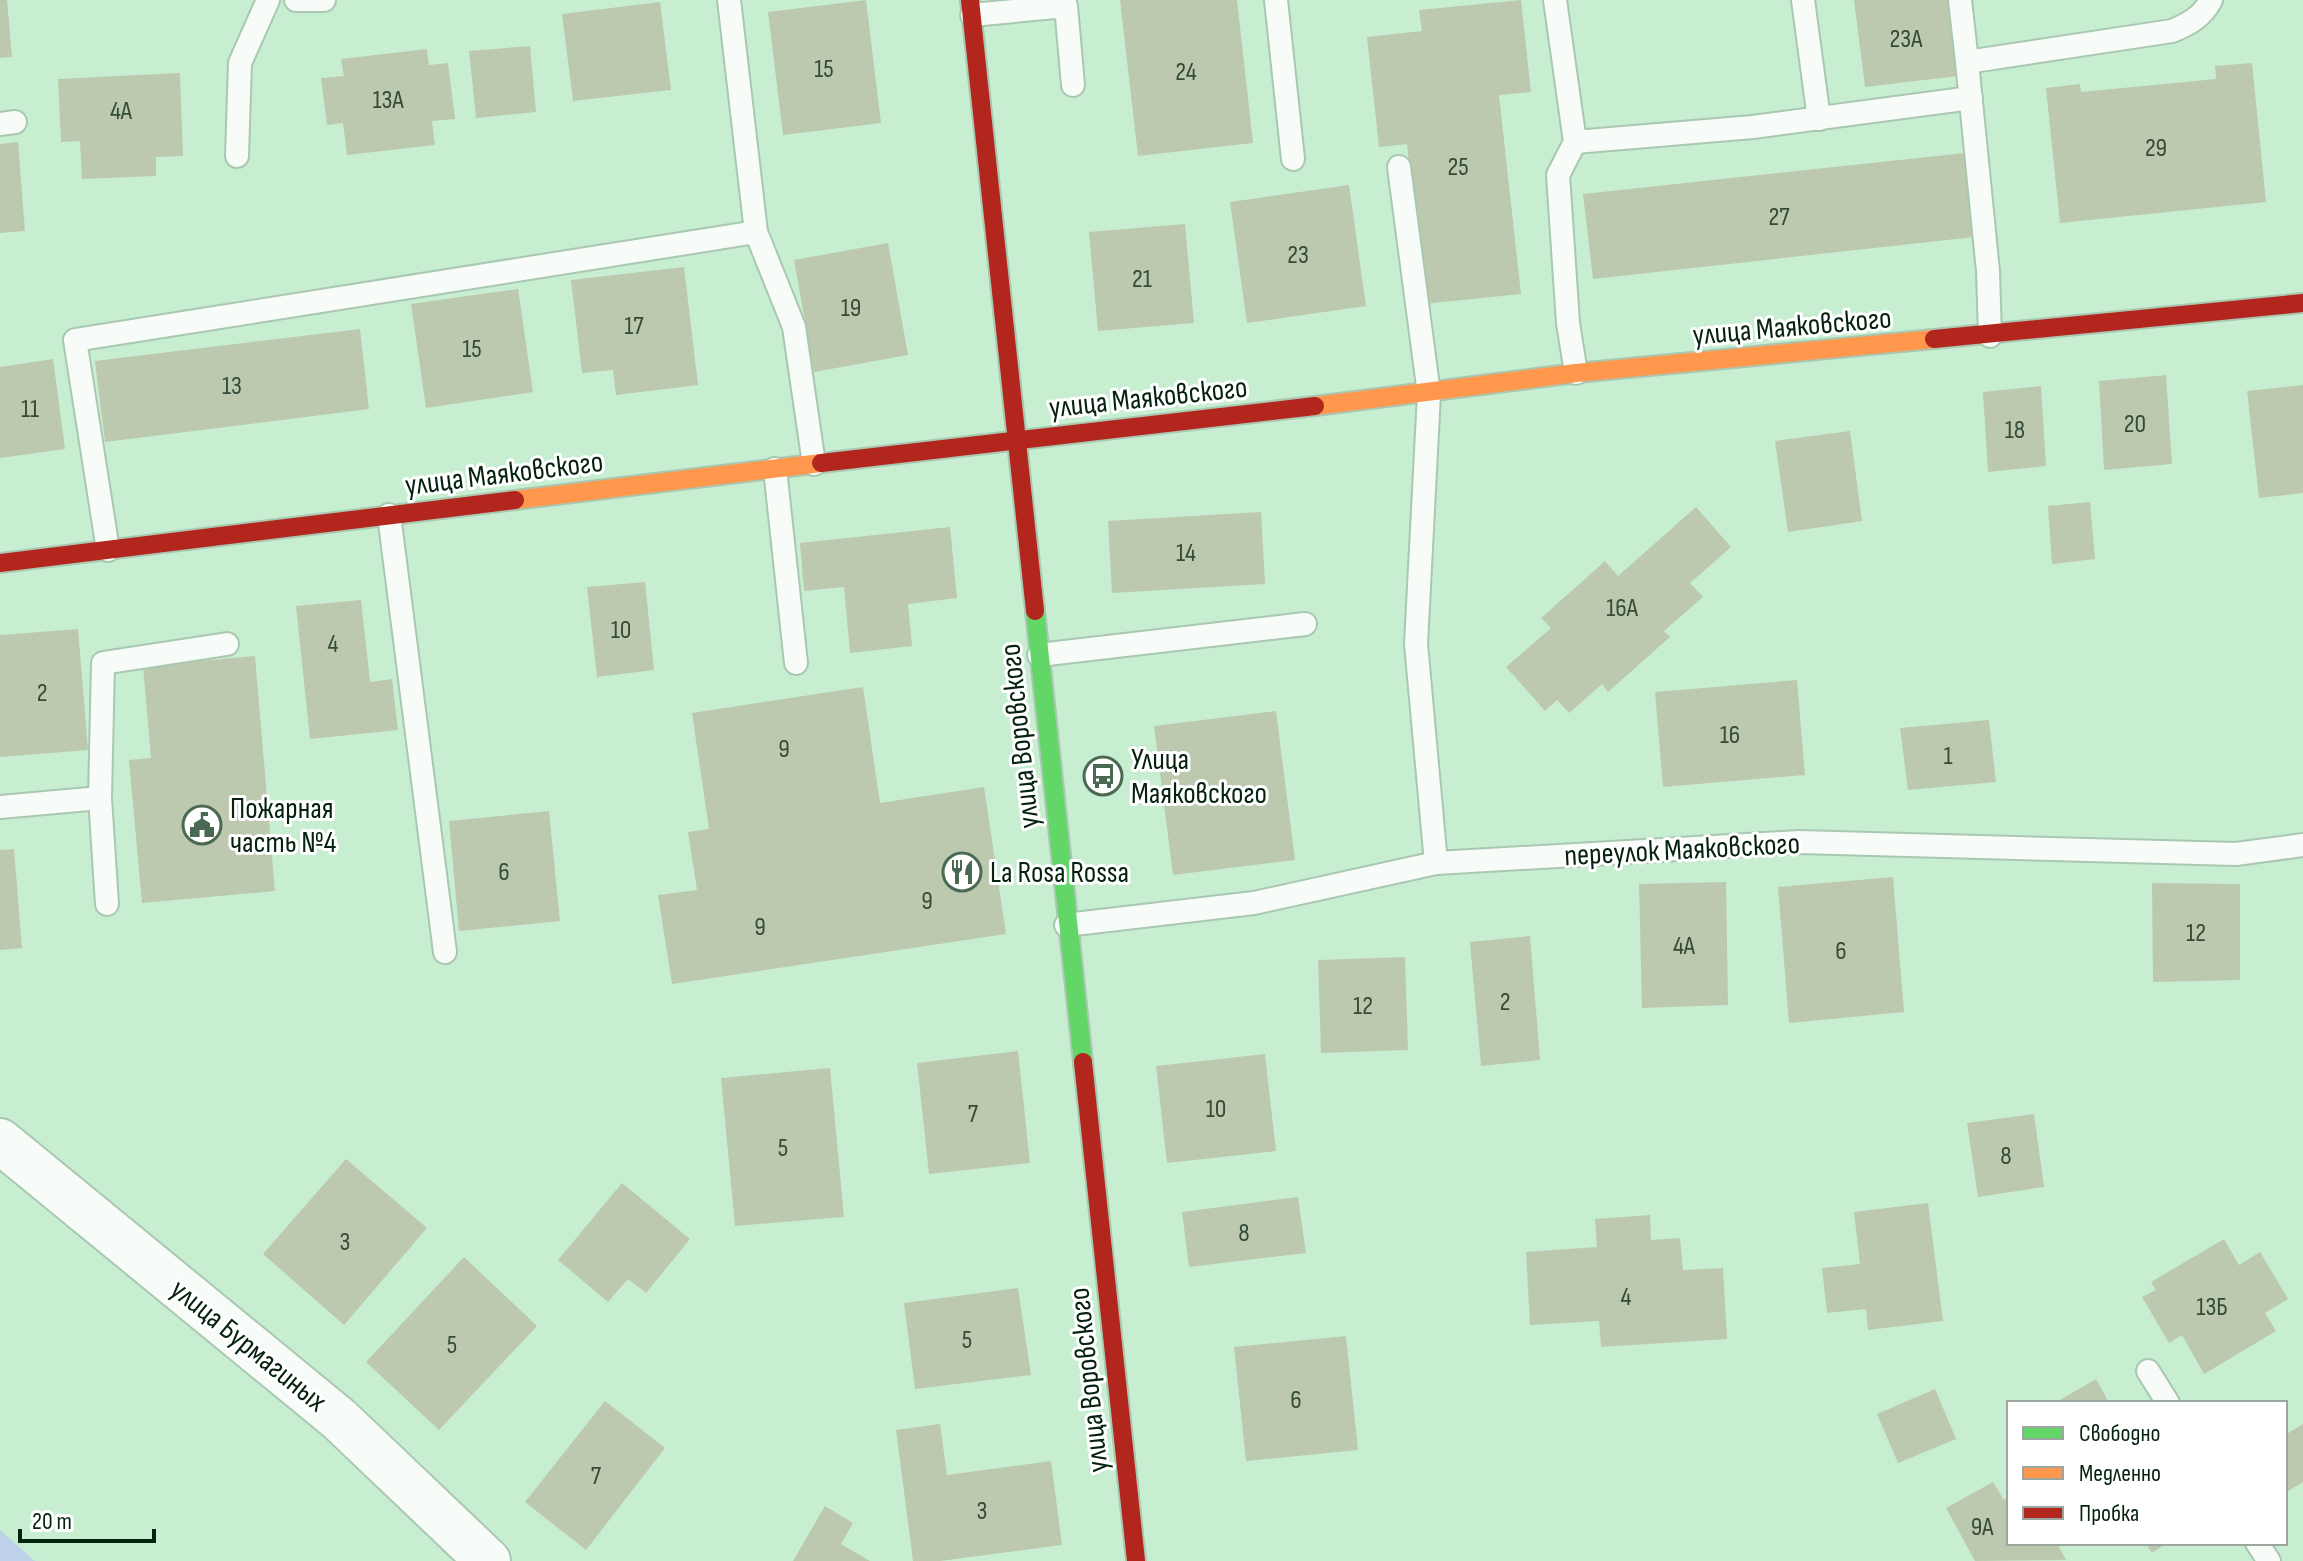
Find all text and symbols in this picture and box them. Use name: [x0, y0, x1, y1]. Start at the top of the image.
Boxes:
house number: 23А: [1890, 24, 1923, 55]
house number: 15: [814, 54, 834, 85]
house number: 24: [1175, 57, 1197, 88]
house number: 13А: [372, 85, 404, 116]
house number: 4А: [110, 96, 133, 127]
house number: 29: [2145, 133, 2167, 164]
house number: 25: [1447, 152, 1469, 183]
house number: 27: [1768, 202, 1790, 233]
house number: 23: [1287, 240, 1309, 271]
house number: 21: [1132, 264, 1152, 295]
house number: 19: [841, 293, 861, 324]
street label: улица Маяковского: [1691, 300, 1893, 354]
house number: 17: [624, 311, 644, 342]
house number: 15: [462, 334, 482, 365]
street label: улица Маяковского: [1047, 370, 1249, 426]
house number: 13: [222, 371, 242, 402]
house number: 11: [21, 394, 39, 425]
house number: 20: [2124, 409, 2146, 440]
house number: 18: [2005, 415, 2025, 446]
street label: улица Маяковского: [403, 444, 605, 504]
house number: 14: [1176, 538, 1196, 569]
house number: 16А: [1606, 593, 1639, 624]
house number: 10: [611, 615, 631, 646]
house number: 4: [328, 629, 339, 660]
street label: улица Воровского: [992, 642, 1048, 830]
house number: 2: [37, 678, 47, 709]
house number: 16: [1720, 720, 1740, 751]
house number: 9: [778, 734, 790, 765]
house number: 1: [1943, 741, 1953, 772]
place label: Улица Маяковского: [1131, 742, 1267, 812]
bus stop icon: Улица Маяковского: [1082, 755, 1124, 797]
place label: Пожарная часть №4: [230, 791, 336, 861]
public building icon: Пожарная часть №4: [181, 804, 223, 846]
street label: переулок Маяковского: [1563, 826, 1801, 874]
restaurant icon: La Rosa Rossa: [941, 851, 983, 893]
place label: La Rosa Rossa: [990, 855, 1129, 891]
house number: 6: [498, 857, 510, 888]
house number: 9: [921, 886, 933, 917]
house number: 9: [754, 912, 766, 943]
house number: 12: [2186, 918, 2206, 949]
house number: 4А: [1673, 931, 1696, 962]
house number: 6: [1835, 936, 1847, 967]
house number: 2: [1500, 987, 1510, 1018]
house number: 12: [1353, 991, 1373, 1022]
house number: 10: [1206, 1094, 1226, 1125]
house number: 7: [968, 1099, 979, 1130]
house number: 5: [778, 1133, 788, 1164]
house number: 8: [2000, 1141, 2012, 1172]
house number: 8: [1238, 1218, 1250, 1249]
house number: 3: [340, 1227, 350, 1258]
street label: улица Бурмагиных: [163, 1272, 334, 1420]
house number: 4: [1621, 1282, 1632, 1313]
street label: улица Воровского: [1061, 1286, 1117, 1474]
house number: 13Б: [2196, 1292, 2228, 1323]
house number: 5: [962, 1325, 972, 1356]
house number: 5: [447, 1330, 457, 1361]
house number: 6: [1290, 1385, 1302, 1416]
legend: [2007, 1401, 2287, 1545]
text: Свободно: [2079, 1419, 2160, 1448]
text: Медленно: [2079, 1459, 2161, 1488]
house number: 7: [591, 1461, 602, 1492]
scale bar: [20, 1493, 154, 1543]
house number: 3: [977, 1496, 987, 1527]
text: Пробка: [2079, 1499, 2139, 1528]
text: 20 m: [32, 1507, 72, 1536]
house number: 9А: [1971, 1512, 1994, 1543]

